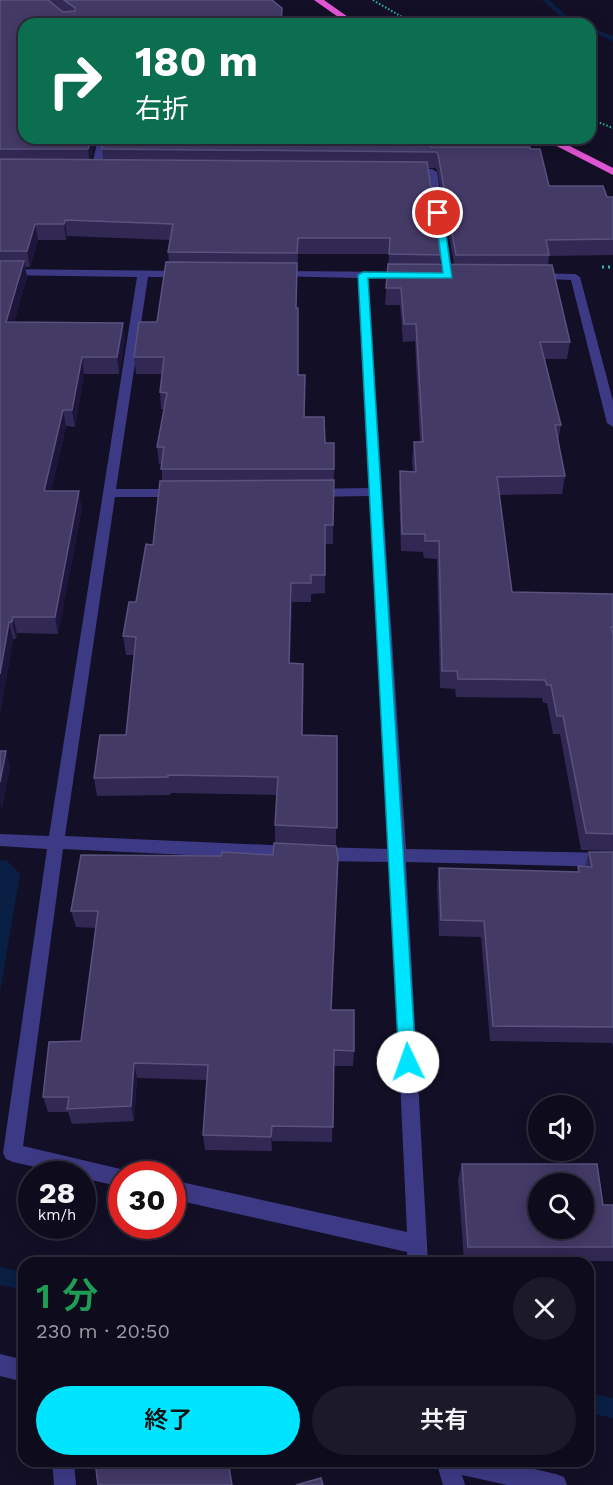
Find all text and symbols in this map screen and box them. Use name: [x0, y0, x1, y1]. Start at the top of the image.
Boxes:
text: 180 m: [135, 37, 258, 86]
icon: right: [36, 42, 114, 120]
text: 右折: [135, 93, 189, 125]
pin: [412, 187, 463, 238]
icon: arrive: [421, 196, 454, 229]
position arrow: [376, 1030, 440, 1094]
map controls: [528, 1095, 594, 1239]
button: sound: [528, 1095, 594, 1161]
speed limit sign: 30: [108, 1161, 186, 1239]
button: search: [528, 1173, 594, 1239]
text: 28: [39, 1175, 75, 1210]
text: km/h: [38, 1206, 76, 1224]
text: 1 分: [36, 1275, 98, 1317]
button: close: [513, 1277, 576, 1340]
text: 230 m · 20:50: [36, 1319, 170, 1343]
button: 終了: [36, 1386, 300, 1455]
button: 共有: [312, 1386, 576, 1455]

